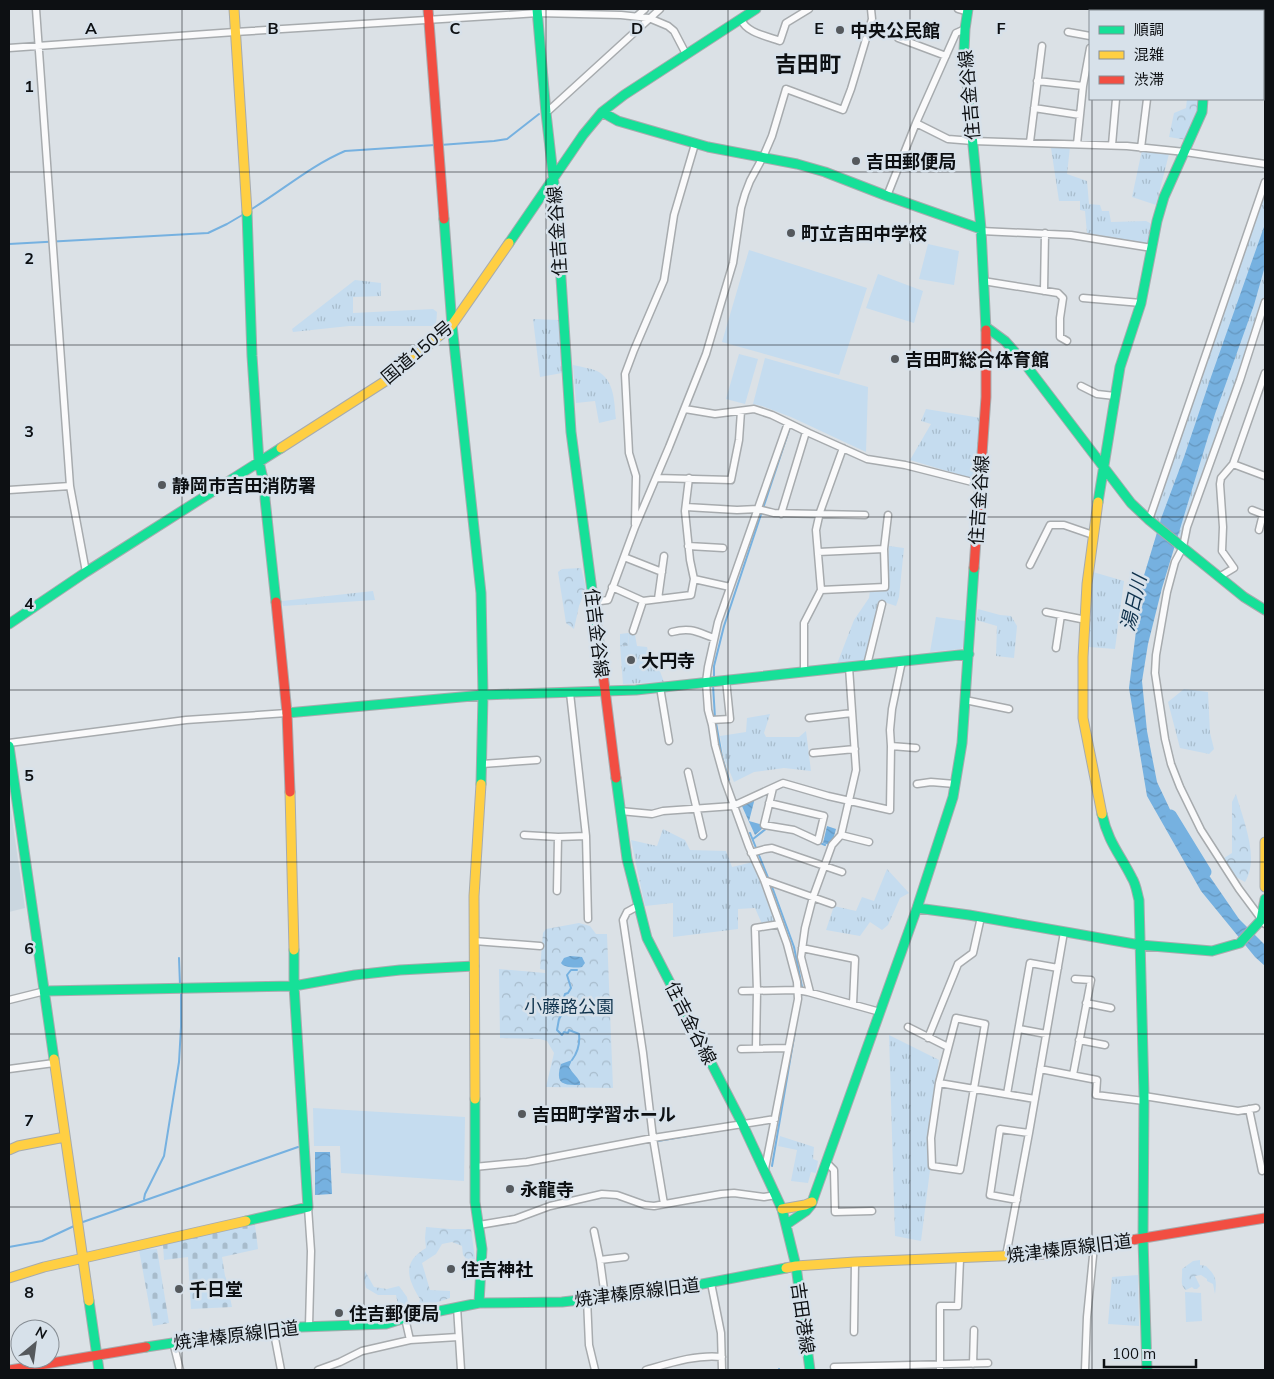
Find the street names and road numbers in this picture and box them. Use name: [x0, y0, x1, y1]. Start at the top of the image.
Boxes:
street label: 住吉金谷線: [954, 49, 984, 141]
street label: 住吉金谷線: [542, 185, 572, 277]
street label: 国道150号: [377, 315, 457, 389]
street label: 住吉金谷線: [964, 454, 994, 546]
street label: 住吉金谷線: [580, 587, 614, 679]
street label: 住吉金谷線: [660, 978, 722, 1068]
street label: 焼津榛原線旧道: [1005, 1229, 1133, 1267]
street label: 焼津榛原線旧道: [573, 1273, 701, 1311]
street label: 吉田港線: [787, 1281, 819, 1355]
street label: 焼津榛原線旧道: [172, 1316, 300, 1354]

